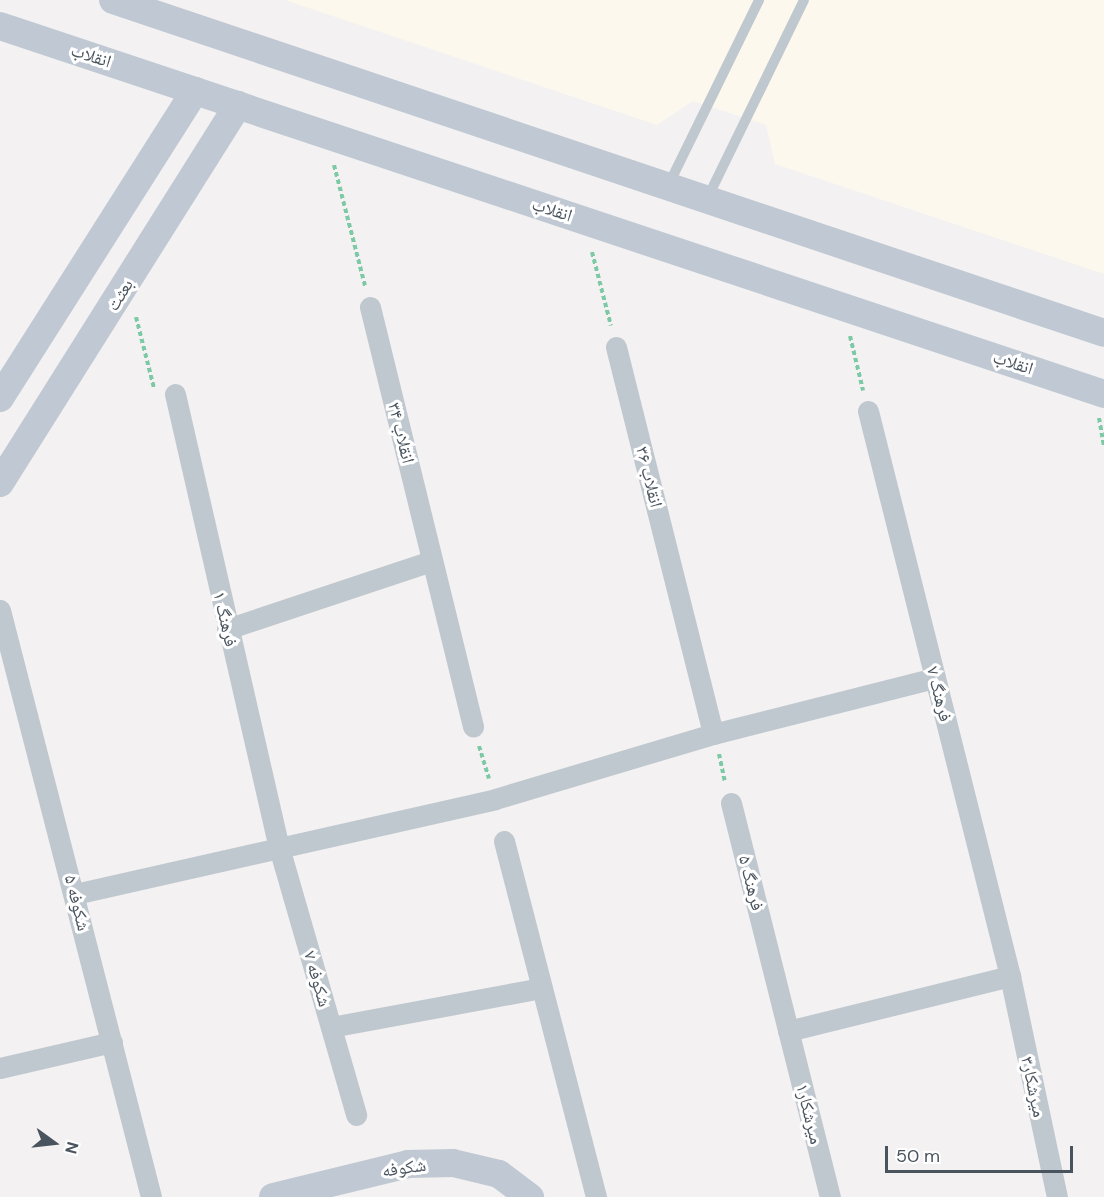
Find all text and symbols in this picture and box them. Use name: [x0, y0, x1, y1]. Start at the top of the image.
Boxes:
street label: انقلاب: [68, 39, 114, 73]
street label: انقلاب: [529, 193, 575, 227]
street label: بعثت: [102, 275, 138, 315]
street label: انقلاب: [990, 346, 1036, 380]
street label: انقلاب ۳۴: [383, 400, 419, 466]
street label: انقلاب ۳۶: [631, 444, 667, 510]
street label: فرهنگ ۱: [208, 589, 242, 649]
street label: فرهنگ ۷: [922, 664, 956, 724]
street label: فرهنگ ۵: [734, 853, 768, 913]
street label: شکوفه ۵: [60, 873, 94, 933]
street label: شکوفه ۷: [299, 949, 335, 1009]
street label: میرشکار۳: [1016, 1055, 1050, 1119]
street label: میرشکار۱: [791, 1081, 827, 1147]
north arrow: [24, 1113, 84, 1173]
scale bar: [888, 1134, 1076, 1172]
text: N: [60, 1139, 84, 1156]
text: 50 m: [896, 1144, 940, 1168]
street label: شکوفه: [381, 1154, 427, 1182]

